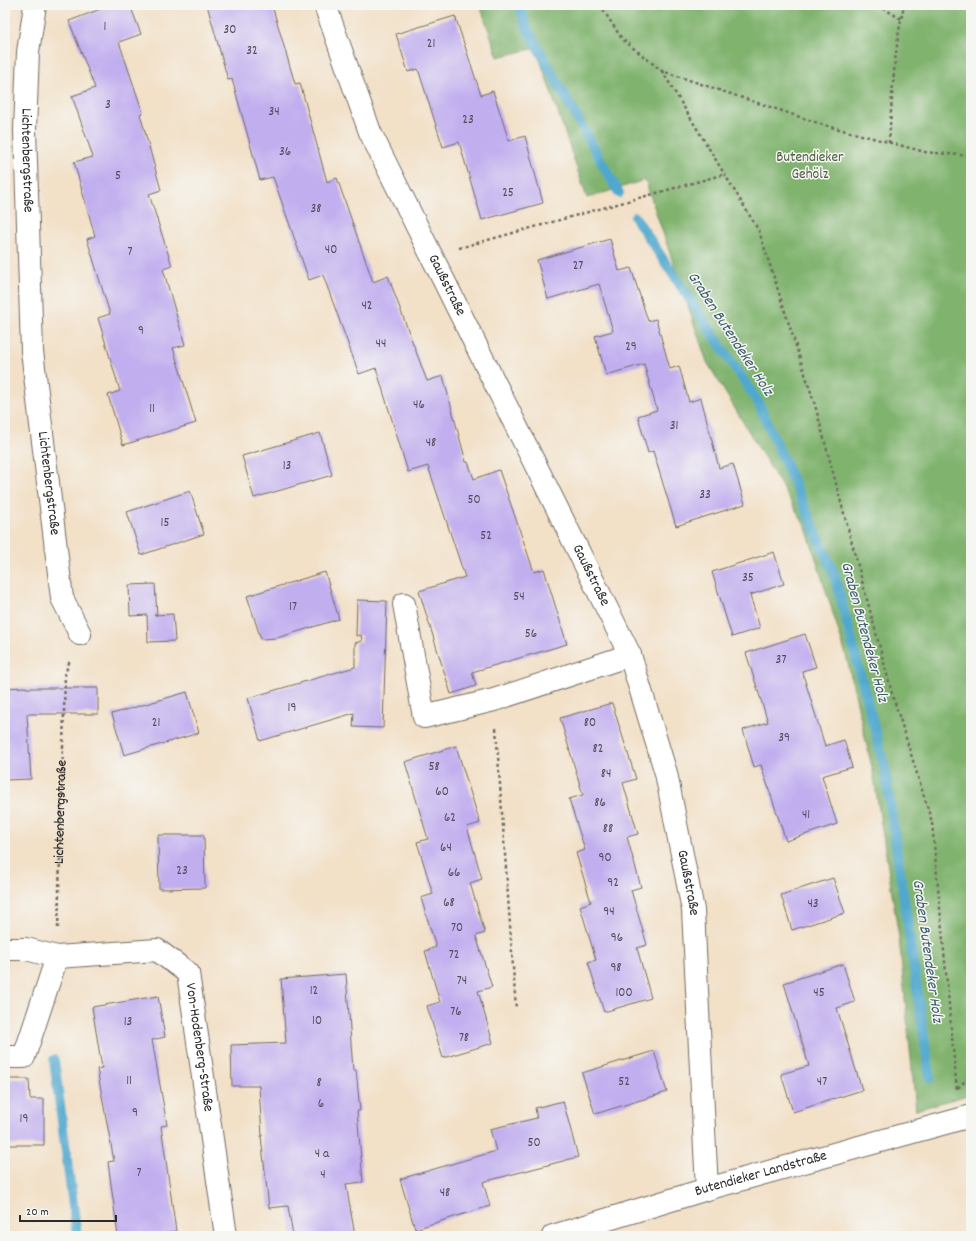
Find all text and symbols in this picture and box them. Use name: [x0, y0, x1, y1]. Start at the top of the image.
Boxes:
house number: 1: [104, 18, 106, 37]
house number: 30: [224, 21, 236, 40]
house number: 21: [427, 35, 435, 54]
house number: 32: [246, 42, 258, 61]
house number: 3: [105, 96, 111, 115]
house number: 34: [268, 103, 280, 122]
street label: Lichtenbergstraße: [14, 108, 39, 213]
house number: 23: [462, 111, 474, 130]
house number: 36: [279, 143, 291, 162]
park label: Butendieker Gehölz: [776, 147, 844, 186]
house number: 5: [115, 167, 121, 186]
house number: 25: [502, 184, 514, 203]
house number: 38: [311, 200, 322, 219]
house number: 40: [325, 241, 337, 260]
house number: 7: [128, 243, 133, 262]
street label: Gaußstraße: [422, 251, 471, 320]
house number: 27: [573, 257, 583, 276]
water label: Graben Butendeker Holz: [681, 267, 779, 402]
house number: 42: [361, 297, 373, 316]
house number: 9: [138, 322, 144, 341]
house number: 44: [376, 335, 386, 354]
house number: 29: [625, 338, 637, 357]
house number: 46: [413, 396, 425, 415]
house number: 11: [149, 400, 155, 419]
house number: 31: [670, 417, 678, 436]
street label: Lichtenbergstraße: [31, 430, 65, 537]
house number: 48: [426, 434, 436, 453]
house number: 13: [283, 457, 291, 476]
house number: 33: [699, 486, 711, 505]
house number: 50: [467, 491, 481, 510]
house number: 15: [161, 514, 169, 533]
house number: 52: [480, 527, 492, 546]
street label: Gaußstraße: [566, 541, 615, 610]
water label: Graben Butendeker Holz: [834, 559, 894, 706]
house number: 35: [742, 569, 754, 588]
house number: 54: [513, 588, 525, 607]
house number: 17: [289, 598, 297, 617]
house number: 56: [525, 625, 537, 644]
house number: 37: [776, 651, 786, 670]
house number: 19: [288, 699, 296, 718]
house number: 21: [152, 714, 160, 733]
house number: 80: [584, 714, 596, 733]
house number: 39: [778, 729, 790, 748]
house number: 82: [593, 740, 603, 759]
house number: 58: [428, 758, 440, 777]
street label: Lichtenbergstraße: [49, 759, 74, 865]
house number: 84: [601, 765, 611, 784]
house number: 60: [435, 783, 449, 802]
house number: 86: [594, 794, 606, 813]
house number: 41: [802, 806, 810, 825]
house number: 62: [444, 809, 456, 828]
house number: 88: [603, 820, 613, 839]
house number: 64: [440, 839, 452, 858]
street label: Gaußstraße: [670, 848, 704, 916]
house number: 90: [598, 849, 612, 868]
house number: 23: [176, 862, 188, 881]
house number: 66: [448, 864, 460, 883]
house number: 92: [607, 874, 619, 893]
water label: Graben Butendeker Holz: [906, 878, 949, 1025]
house number: 68: [443, 894, 455, 913]
house number: 43: [807, 895, 819, 914]
house number: 94: [603, 903, 615, 922]
house number: 70: [451, 919, 463, 938]
house number: 96: [611, 929, 623, 948]
house number: 72: [449, 946, 459, 965]
house number: 98: [610, 959, 622, 978]
house number: 74: [457, 972, 467, 991]
street label: Von-Hodenberg-Straße: [179, 982, 219, 1114]
house number: 12: [310, 982, 318, 1001]
house number: 100: [615, 984, 633, 1003]
house number: 45: [813, 984, 825, 1003]
house number: 76: [450, 1003, 462, 1022]
house number: 10: [312, 1012, 322, 1031]
house number: 13: [124, 1013, 132, 1032]
house number: 78: [459, 1029, 469, 1048]
house number: 11: [126, 1072, 132, 1091]
house number: 52: [618, 1073, 630, 1092]
house number: 47: [817, 1073, 827, 1092]
house number: 8: [316, 1074, 322, 1093]
house number: 6: [318, 1095, 324, 1114]
house number: 9: [132, 1104, 138, 1123]
house number: 19: [20, 1110, 28, 1129]
house number: 50: [527, 1134, 541, 1153]
house number: 4 a: [315, 1145, 330, 1164]
street label: Butendieker Landstraße: [692, 1145, 830, 1203]
house number: 7: [137, 1164, 142, 1183]
house number: 4: [320, 1166, 326, 1185]
house number: 48: [440, 1184, 450, 1203]
scale bar: [20, 1197, 116, 1223]
text: 20 m: [26, 1204, 49, 1221]

